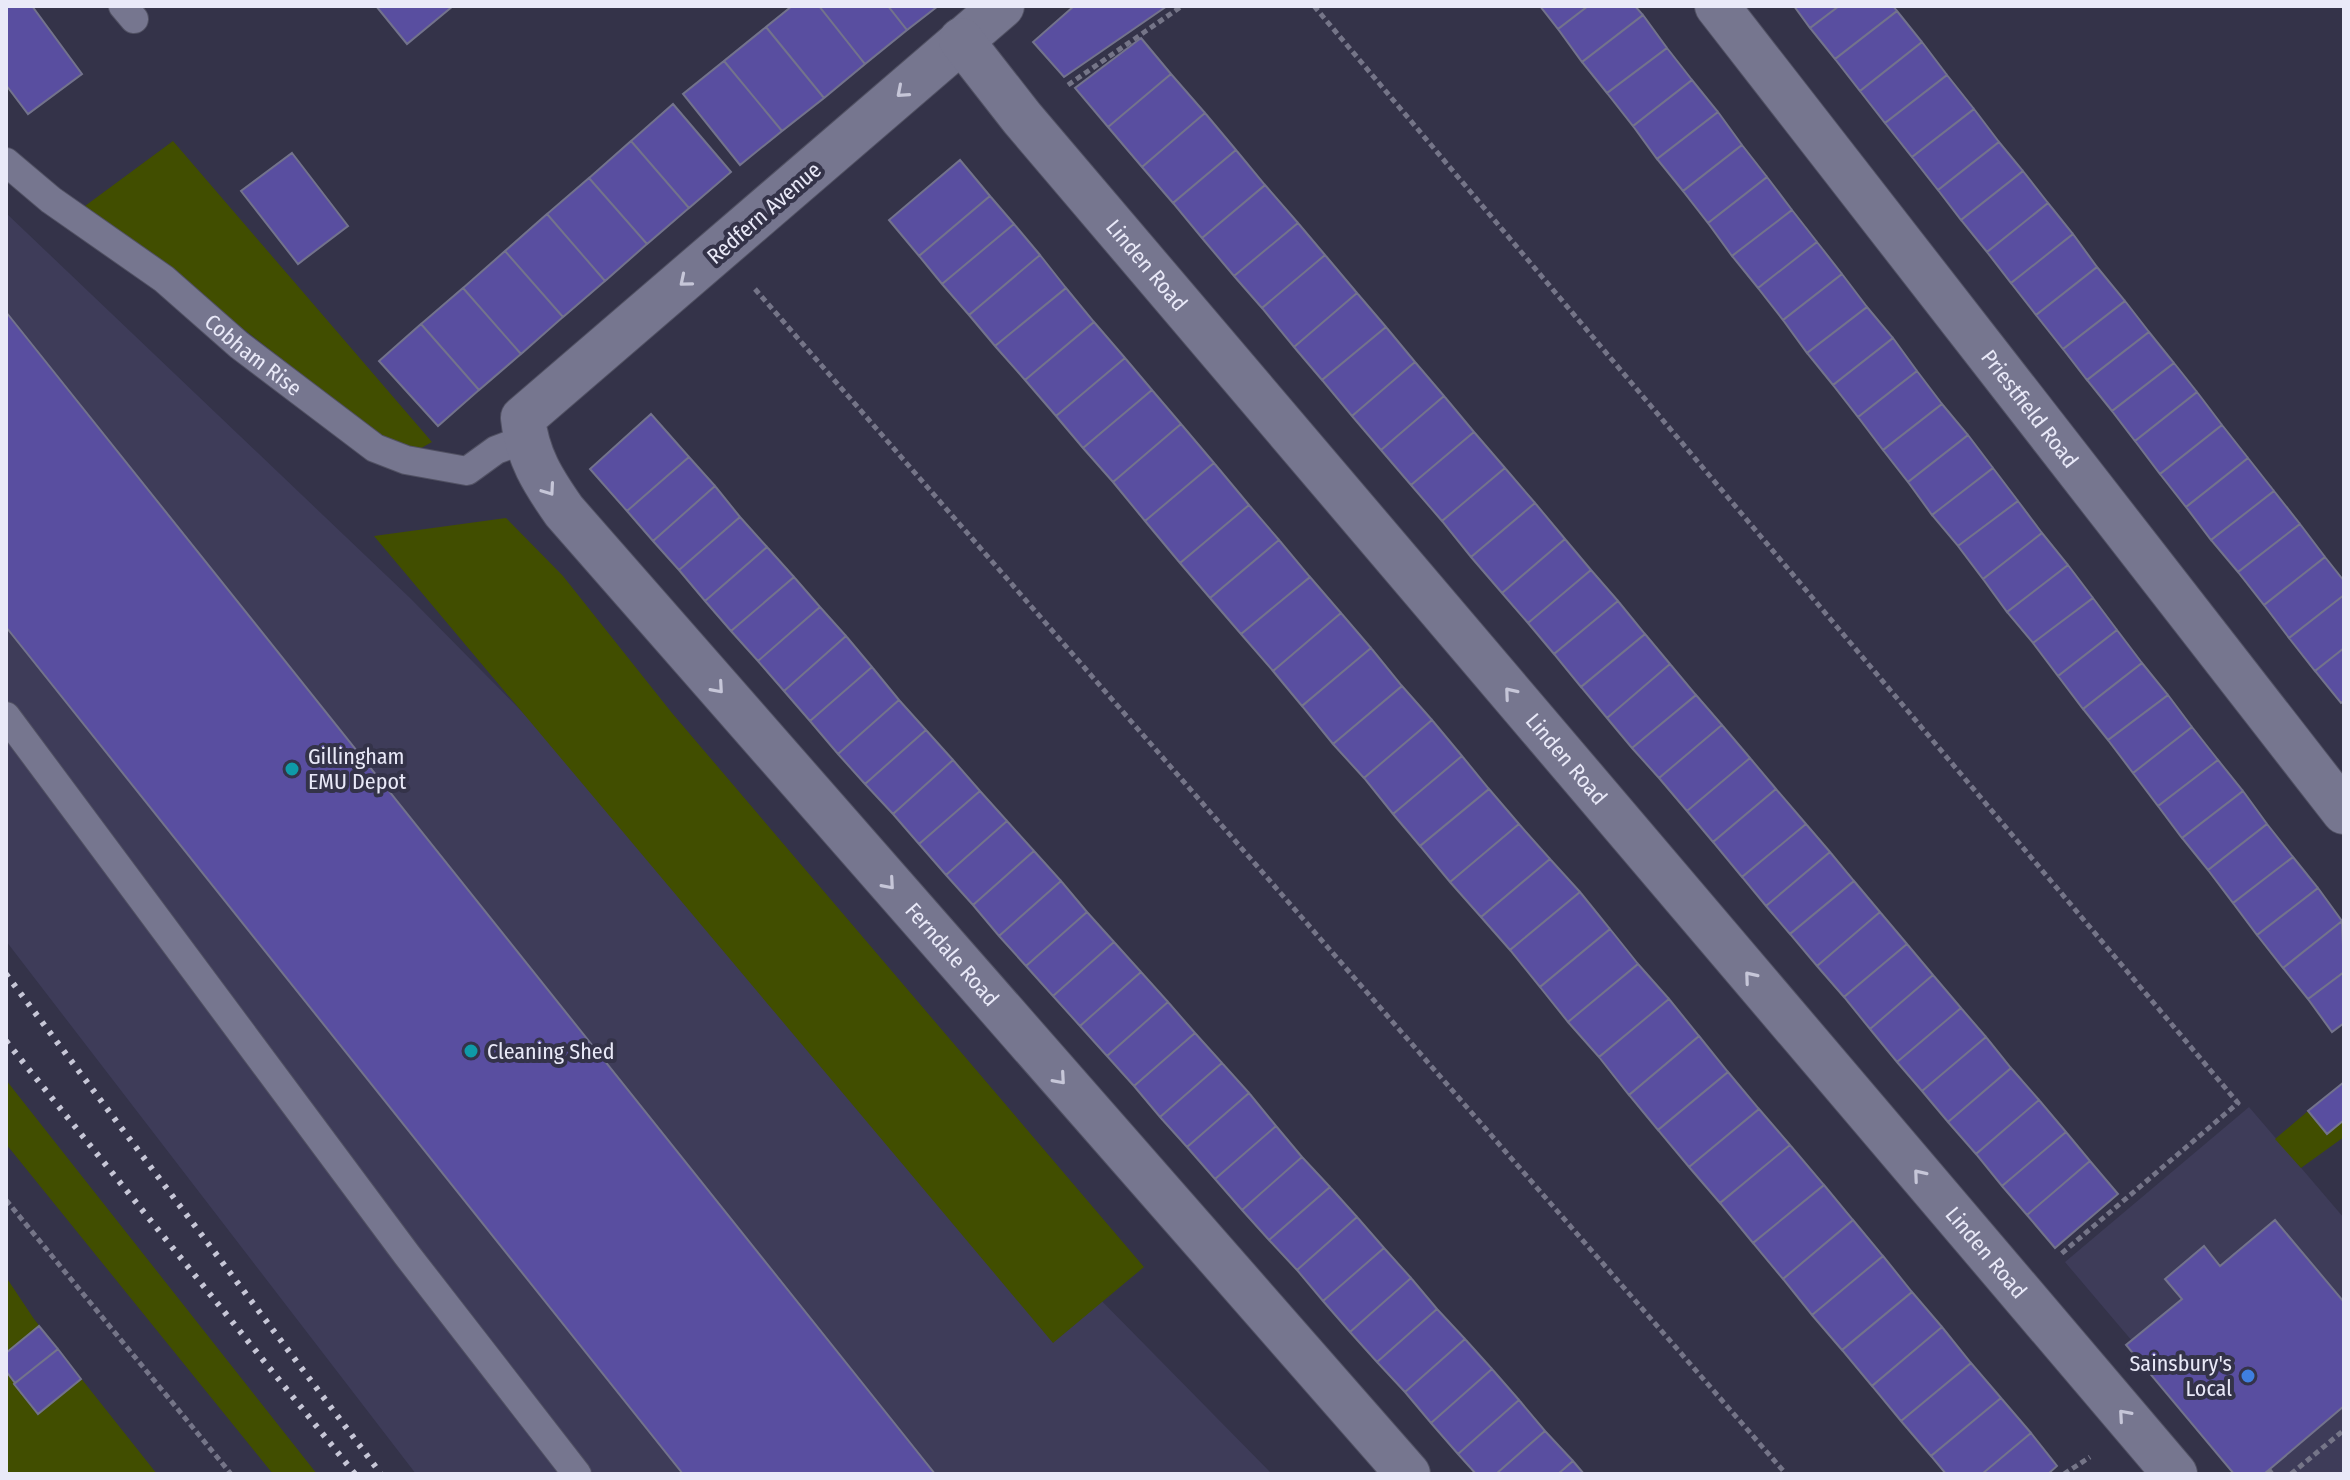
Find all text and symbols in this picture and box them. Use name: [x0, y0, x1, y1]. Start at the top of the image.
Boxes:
one-way arrow: [897, 82, 912, 97]
street label: Redfern Avenue: [701, 156, 827, 270]
street label: Linden Road: [1100, 214, 1194, 316]
one-way arrow: [680, 271, 695, 286]
street label: Cobham Rise: [199, 308, 307, 401]
street label: Priestfield Road: [1976, 344, 2085, 473]
one-way arrow: [539, 482, 554, 496]
one-way arrow: [709, 678, 723, 693]
one-way arrow: [1505, 688, 1520, 702]
street label: Linden Road: [1520, 707, 1613, 810]
place label: Gillingham EMU Depot: [308, 743, 407, 795]
marker: Gillingham EMU Depot: [283, 760, 301, 778]
one-way arrow: [879, 874, 894, 889]
street label: Ferndale Road: [900, 897, 1005, 1011]
one-way arrow: [1745, 971, 1760, 986]
place label: Cleaning Shed: [487, 1038, 615, 1065]
marker: Cleaning Shed: [462, 1042, 480, 1060]
one-way arrow: [1051, 1070, 1065, 1085]
one-way arrow: [1914, 1170, 1928, 1184]
street label: Linden Road: [1940, 1201, 2033, 1304]
place label: Sainsbury's Local: [2129, 1350, 2232, 1402]
marker: Sainsbury's Local: [2239, 1367, 2257, 1385]
one-way arrow: [2119, 1410, 2133, 1425]

